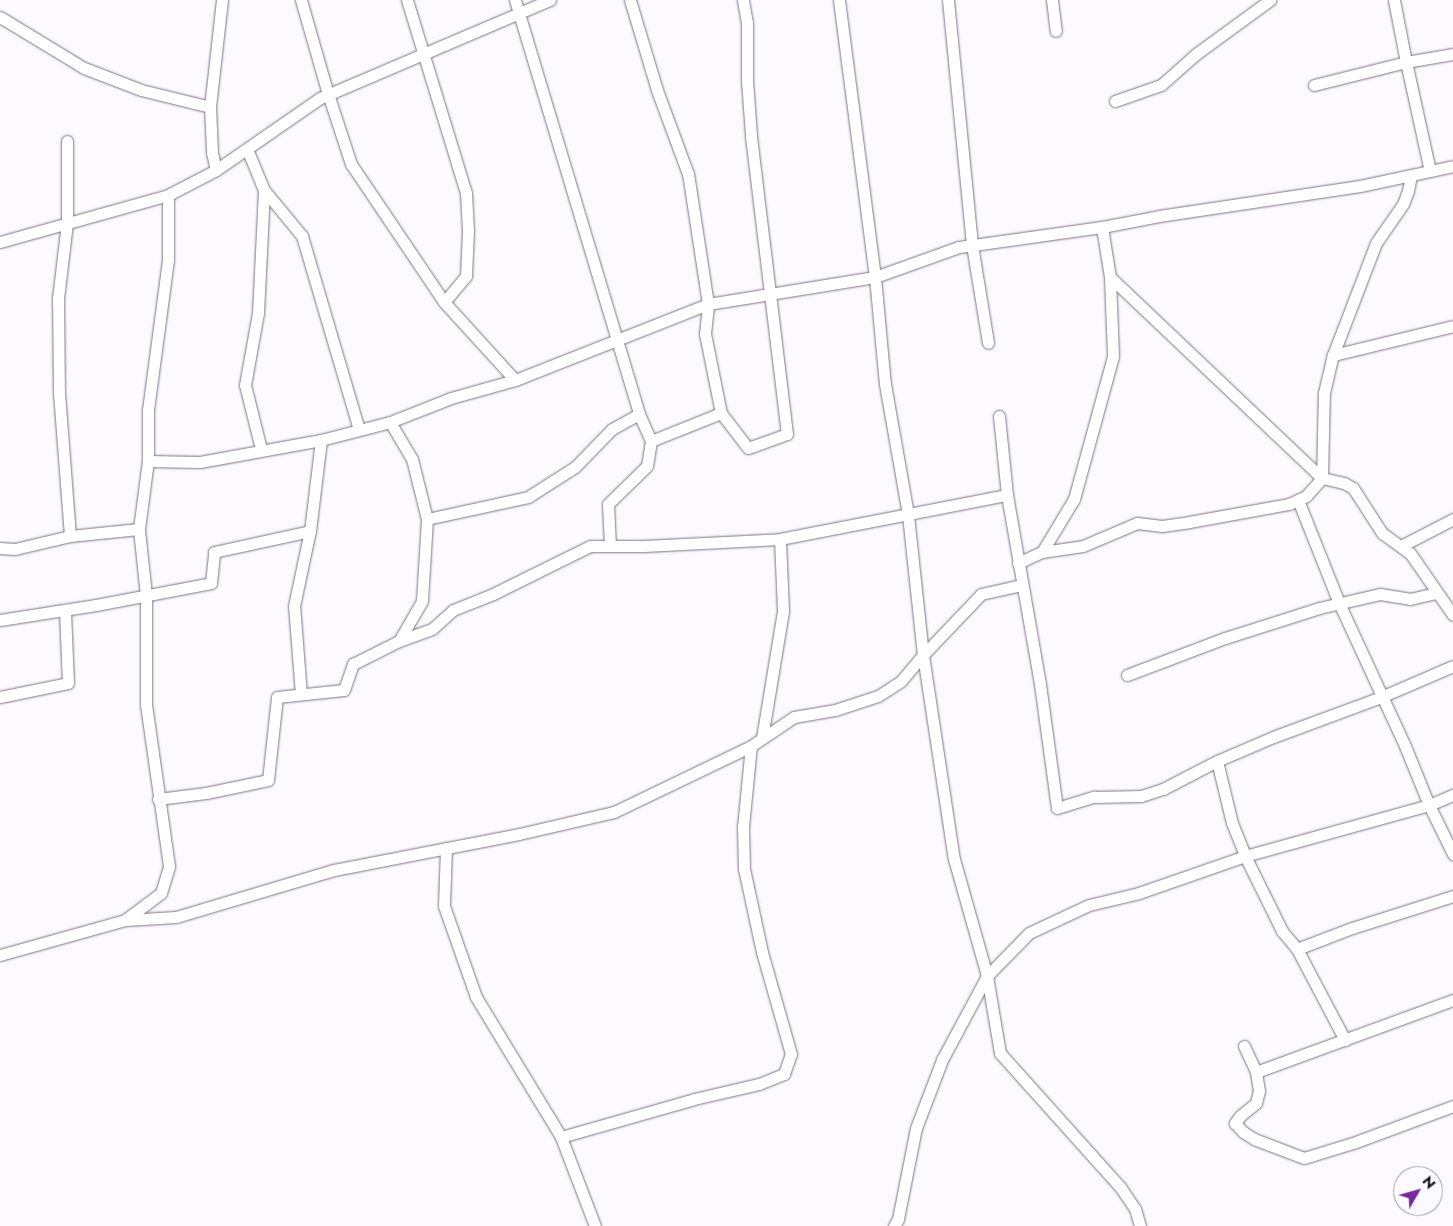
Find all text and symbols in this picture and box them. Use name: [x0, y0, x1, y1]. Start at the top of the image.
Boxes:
north arrow: [1393, 1166, 1443, 1216]
text: N: [1418, 1172, 1440, 1193]

